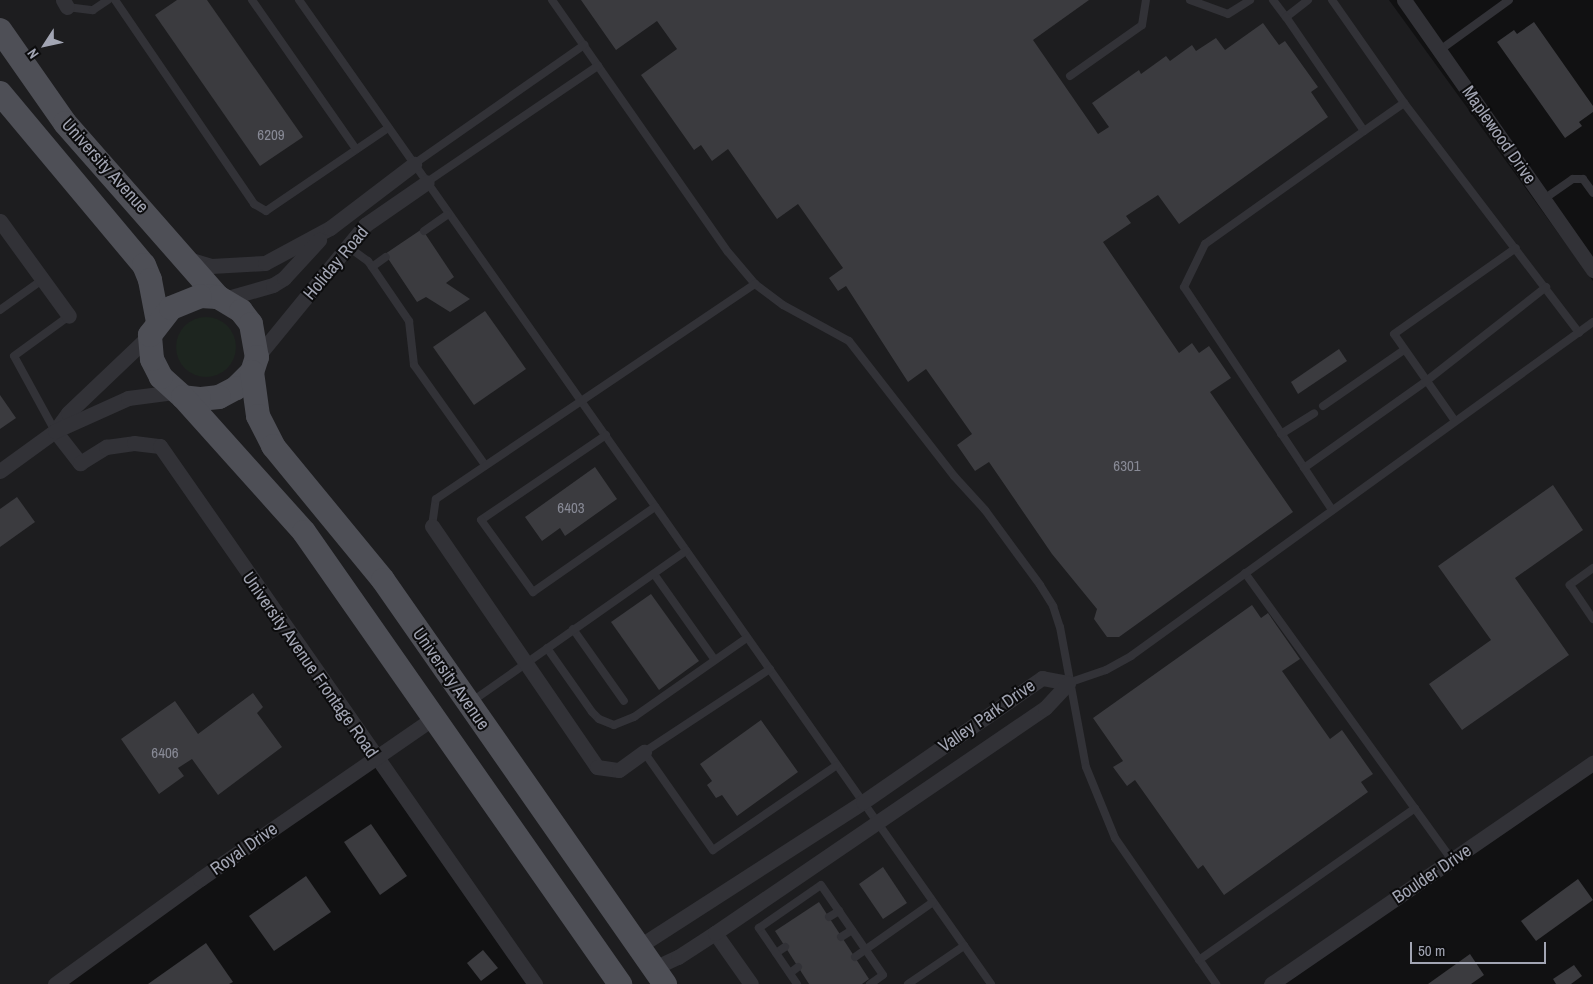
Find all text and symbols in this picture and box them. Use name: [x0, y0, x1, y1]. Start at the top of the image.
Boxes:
north arrow: [20, 20, 70, 70]
text: N: [23, 45, 42, 62]
street label: Maplewood Drive: [1457, 82, 1541, 188]
street label: University Avenue: [57, 114, 153, 218]
house number: 6209: [257, 126, 285, 144]
street label: Holiday Road: [299, 222, 373, 304]
house number: 6301: [1113, 457, 1141, 475]
house number: 6403: [557, 499, 585, 517]
street label: University Avenue Frontage Road: [237, 568, 383, 762]
street label: University Avenue: [408, 624, 494, 734]
street label: Valley Park Drive: [935, 675, 1039, 757]
house number: 6406: [151, 744, 179, 762]
street label: Royal Drive: [206, 818, 282, 880]
street label: Boulder Drive: [1389, 840, 1475, 908]
scale bar: [1413, 932, 1549, 964]
text: 50 m: [1418, 940, 1445, 961]

